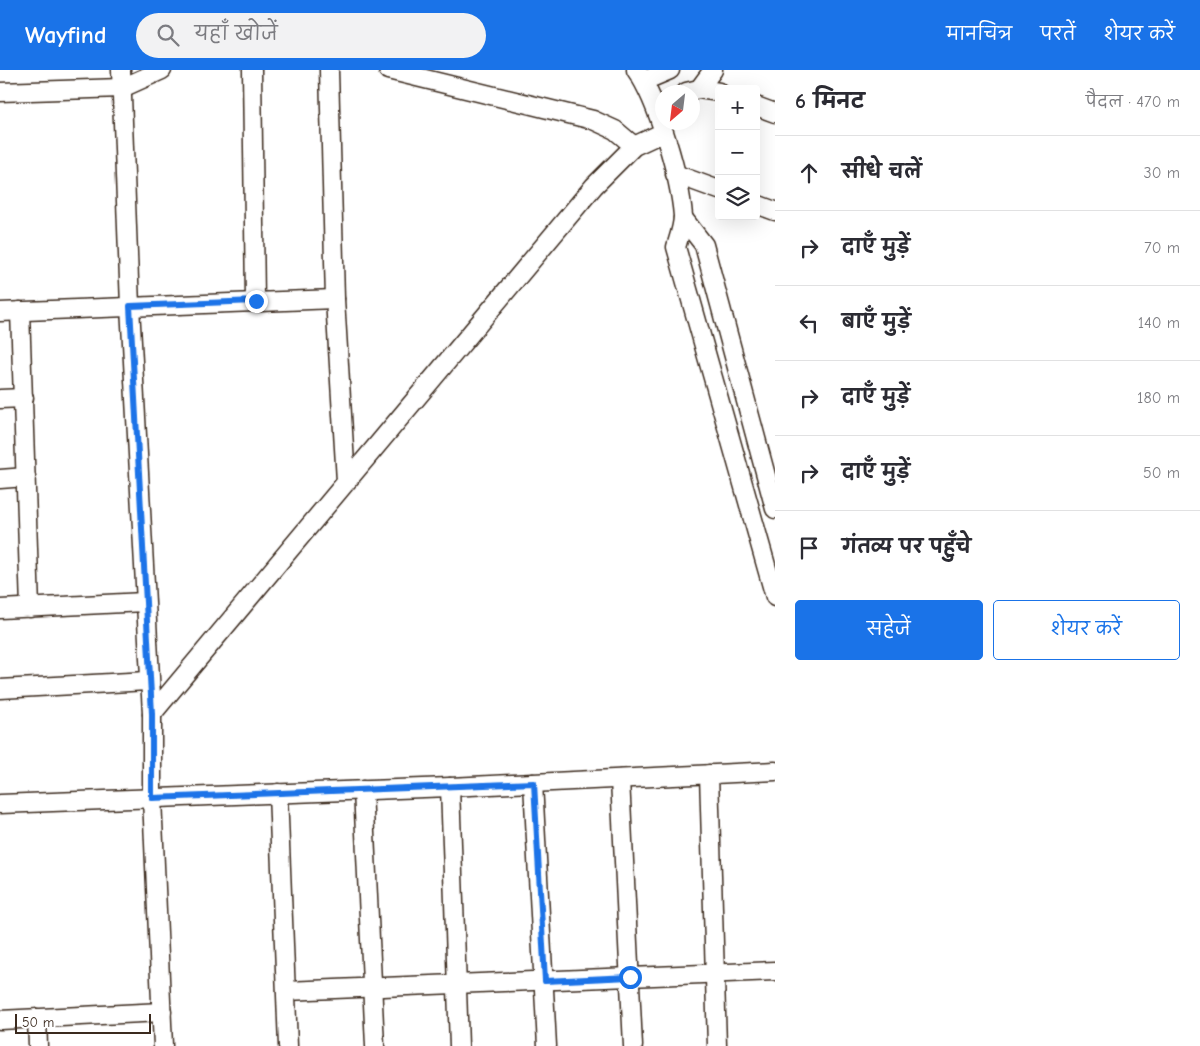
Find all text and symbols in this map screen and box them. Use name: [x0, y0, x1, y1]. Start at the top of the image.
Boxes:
search box: [136, 13, 486, 58]
text: Wayfind: [25, 21, 106, 49]
icon: search: [154, 21, 182, 49]
text: यहाँ खोजें: [194, 23, 278, 45]
text: मानचित्र: [946, 24, 1012, 45]
text: परतें: [1040, 24, 1076, 45]
text: शेयर करें: [1104, 24, 1175, 45]
north arrow: [655, 85, 700, 130]
map controls: [715, 85, 760, 220]
button: +: [715, 85, 760, 130]
text: 6 मिनट: [795, 89, 864, 113]
text: पैदल · 470 m: [1086, 93, 1180, 111]
button: −: [715, 130, 760, 175]
icon: ahead: [795, 159, 823, 187]
text: सीधे चलें: [842, 161, 922, 183]
text: 30 m: [1144, 164, 1180, 182]
button: layers: [715, 175, 760, 220]
icon: right: [795, 234, 823, 262]
text: दाएँ मुड़ें: [842, 236, 910, 258]
text: 70 m: [1144, 239, 1180, 257]
route end: [245, 290, 268, 313]
icon: left: [795, 309, 823, 337]
text: बाएँ मुड़ें: [842, 311, 911, 333]
text: 140 m: [1138, 314, 1180, 332]
icon: right: [795, 384, 823, 412]
text: दाएँ मुड़ें: [842, 386, 910, 408]
text: 180 m: [1137, 389, 1180, 407]
icon: right: [795, 459, 823, 487]
text: दाएँ मुड़ें: [842, 461, 910, 483]
text: 50 m: [1143, 464, 1180, 482]
icon: arrive: [795, 534, 823, 562]
text: गंतव्य पर पहुँचे: [842, 536, 971, 558]
button: सहेजें: [795, 600, 983, 660]
button: शेयर करें: [993, 600, 1180, 660]
route start: [619, 966, 642, 989]
scale bar: [15, 1011, 151, 1034]
text: 50 m: [22, 1014, 54, 1031]

